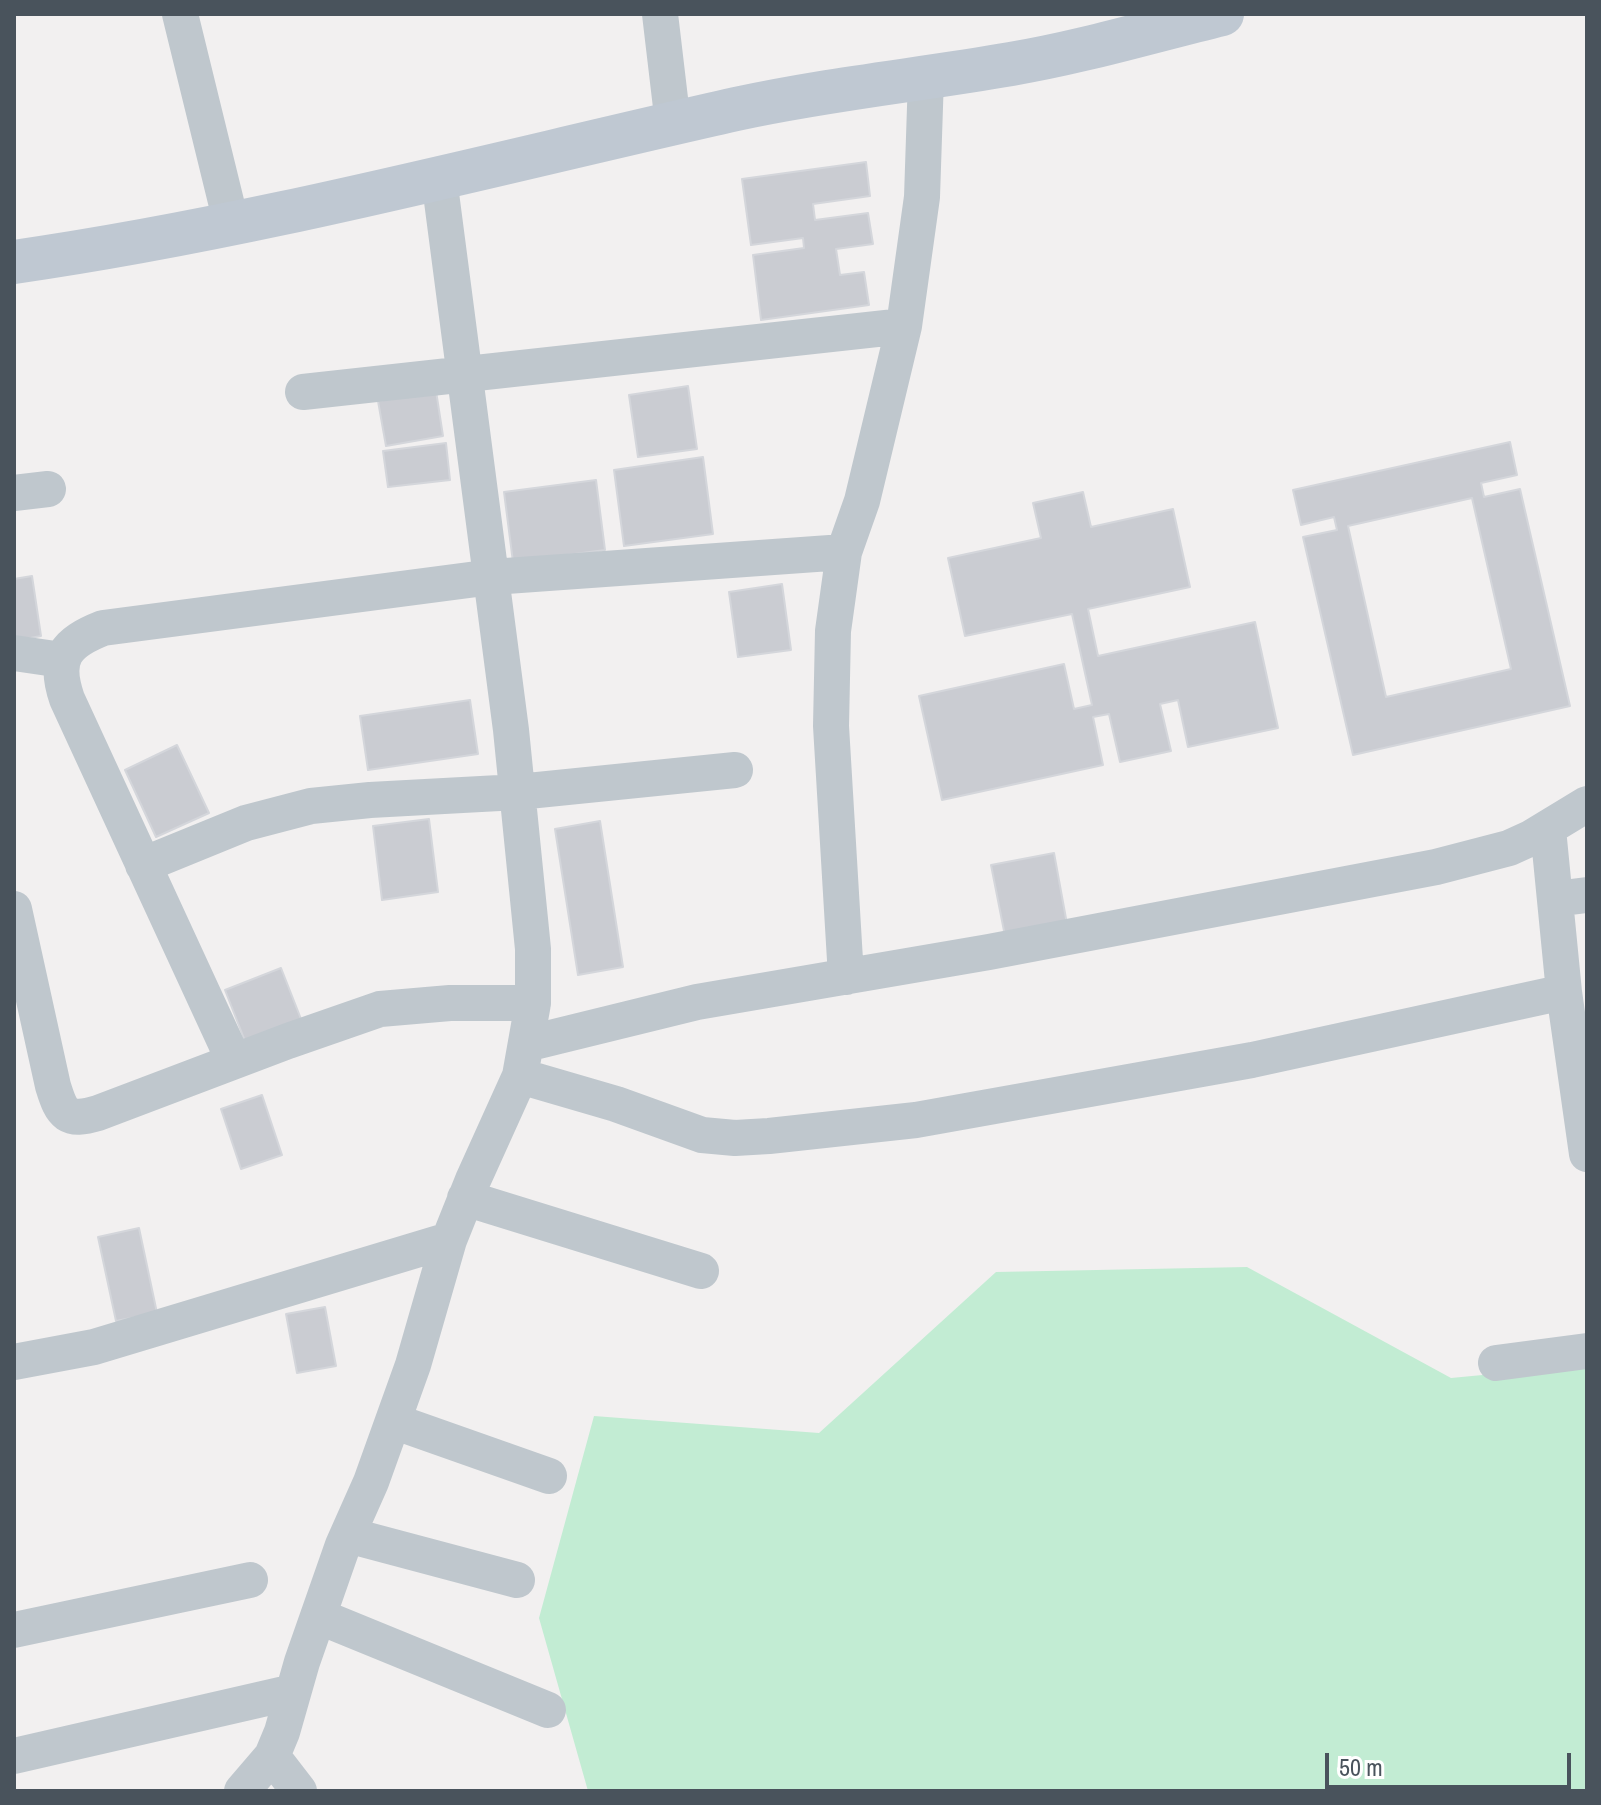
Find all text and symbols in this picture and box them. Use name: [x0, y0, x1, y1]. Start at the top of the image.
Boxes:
scale bar: [1329, 1737, 1575, 1787]
text: 50 m: [1339, 1751, 1383, 1783]

